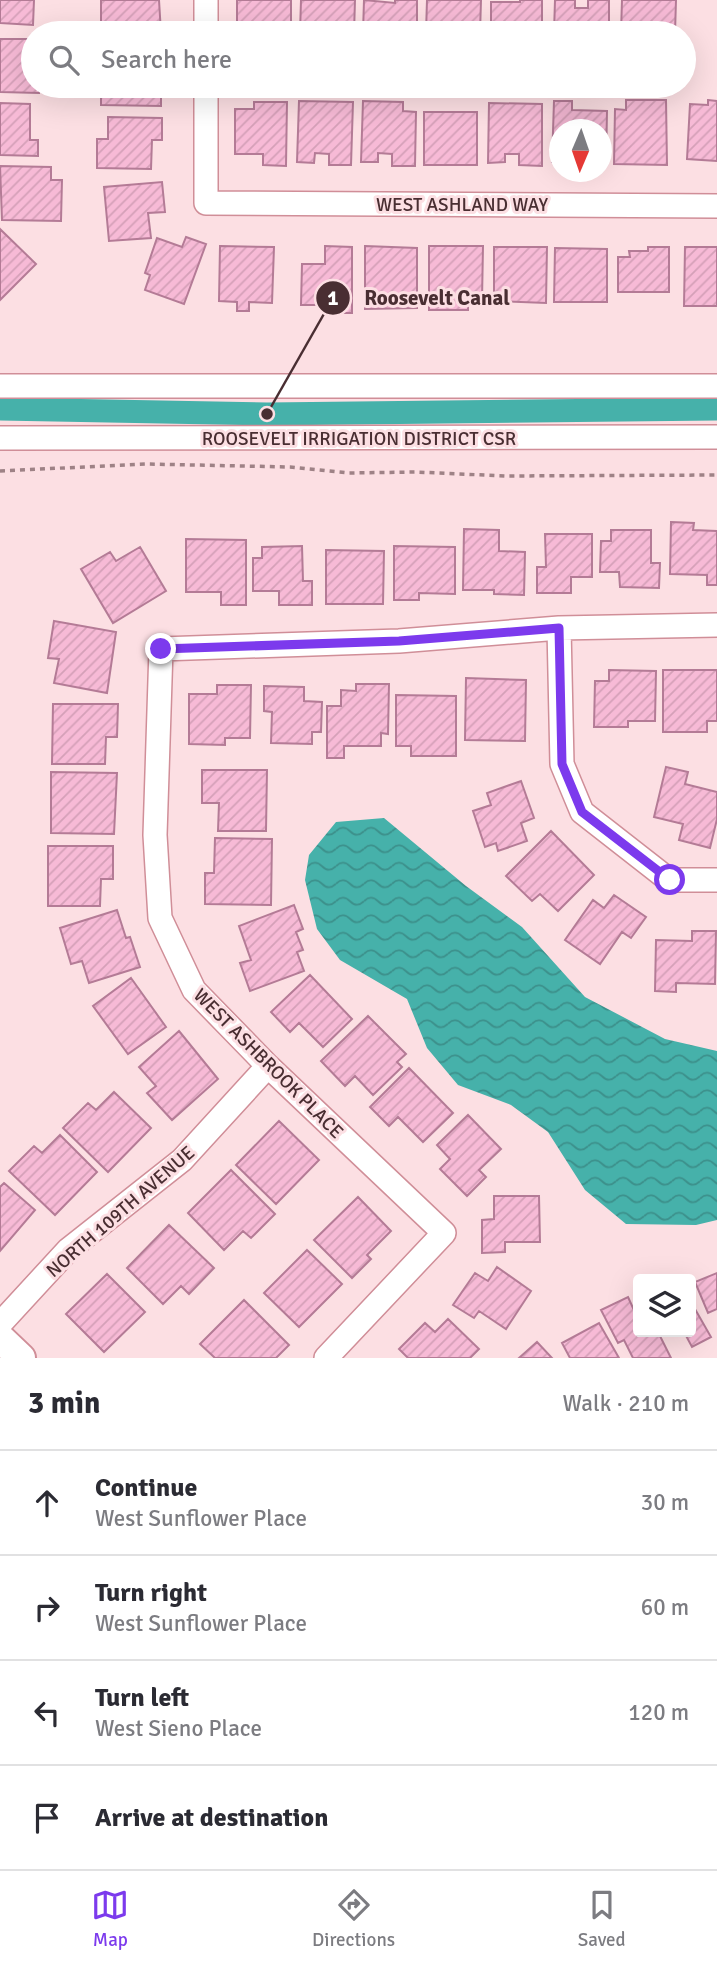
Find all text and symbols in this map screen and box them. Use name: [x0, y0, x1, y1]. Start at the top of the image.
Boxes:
search box: [21, 21, 696, 98]
icon: search: [45, 41, 83, 79]
text: Search here: [101, 44, 232, 76]
north arrow: [549, 119, 612, 182]
street label: WEST ASHLAND WAY: [376, 193, 548, 217]
callout: Roosevelt Canal: [315, 277, 524, 319]
text: 1: [327, 285, 339, 311]
text: Roosevelt Canal: [364, 285, 510, 311]
street label: ROOSEVELT IRRIGATION DISTRICT CSR: [202, 427, 516, 451]
route end: [145, 633, 176, 664]
route start: [654, 864, 685, 895]
street label: WEST ASHBROOK PLACE: [188, 984, 348, 1144]
street label: NORTH 109TH AVENUE: [42, 1141, 200, 1283]
map controls: [633, 1274, 696, 1337]
button: layers: [633, 1274, 696, 1337]
text: 3 min: [28, 1385, 100, 1422]
text: Walk · 210 m: [563, 1389, 689, 1418]
text: Continue: [95, 1472, 197, 1504]
icon: ahead: [28, 1484, 66, 1522]
text: 30 m: [641, 1488, 689, 1517]
text: West Sunflower Place: [95, 1504, 307, 1533]
text: Turn right: [95, 1577, 207, 1609]
icon: right: [28, 1589, 66, 1627]
text: 60 m: [641, 1593, 689, 1622]
text: West Sunflower Place: [95, 1609, 307, 1638]
text: Turn left: [95, 1682, 189, 1714]
icon: left: [28, 1694, 66, 1732]
text: 120 m: [628, 1698, 689, 1727]
text: West Sieno Place: [95, 1714, 262, 1743]
icon: arrive: [28, 1799, 66, 1837]
text: Arrive at destination: [95, 1802, 328, 1834]
tab: Map: [91, 1886, 129, 1952]
tab: Directions: [312, 1886, 395, 1952]
tab: Saved: [578, 1886, 626, 1952]

